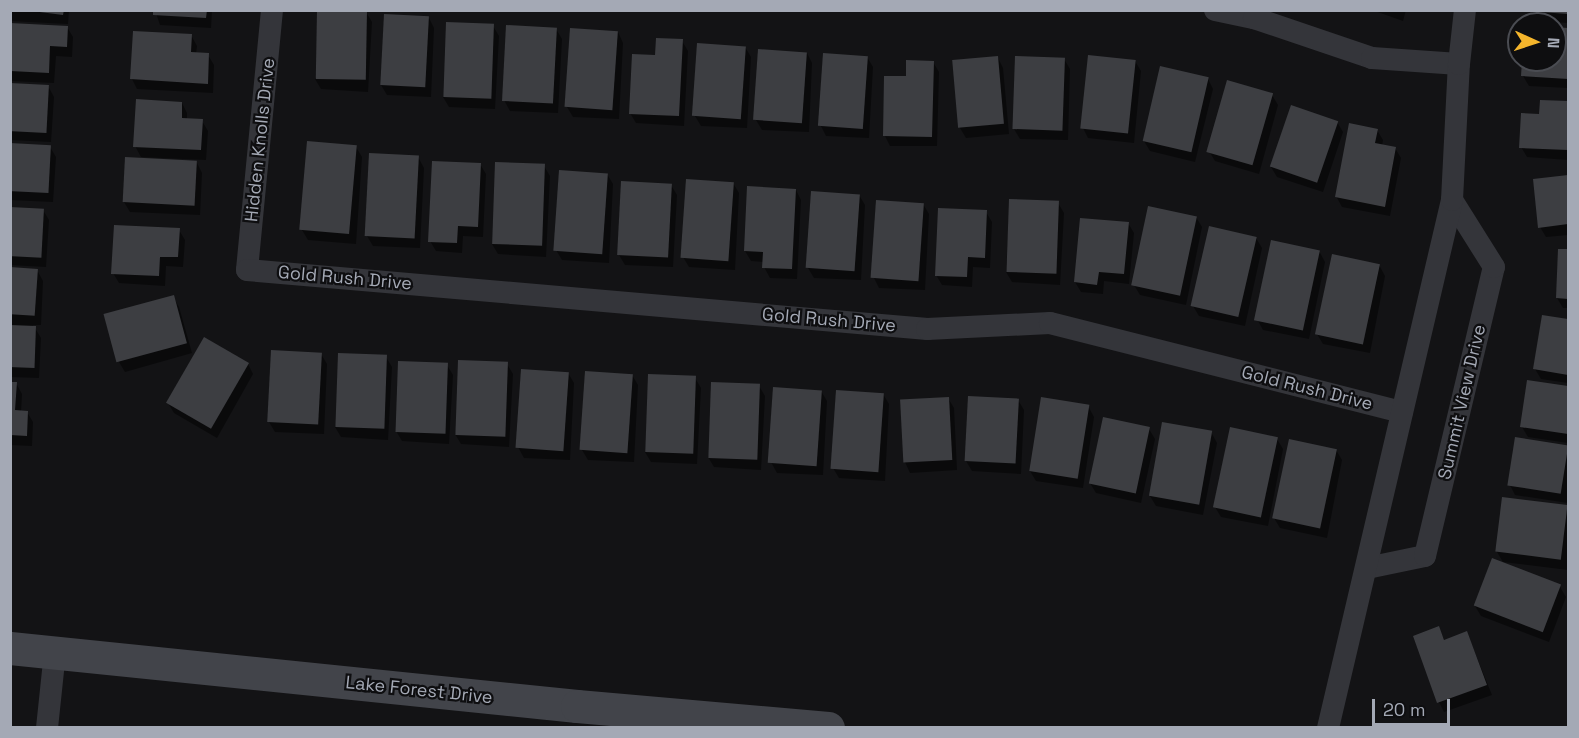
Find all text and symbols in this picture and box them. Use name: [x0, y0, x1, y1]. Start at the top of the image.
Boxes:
north arrow: [1507, 12, 1567, 72]
text: N: [1543, 37, 1564, 49]
street label: Hidden Knolls Drive: [241, 57, 279, 223]
street label: Gold Rush Drive: [277, 261, 413, 295]
street label: Gold Rush Drive: [761, 303, 897, 337]
street label: Summit View Drive: [1434, 322, 1490, 482]
street label: Gold Rush Drive: [1239, 361, 1375, 415]
street label: Lake Forest Drive: [344, 672, 494, 708]
scale bar: [1375, 687, 1453, 725]
text: 20 m: [1383, 698, 1426, 721]

